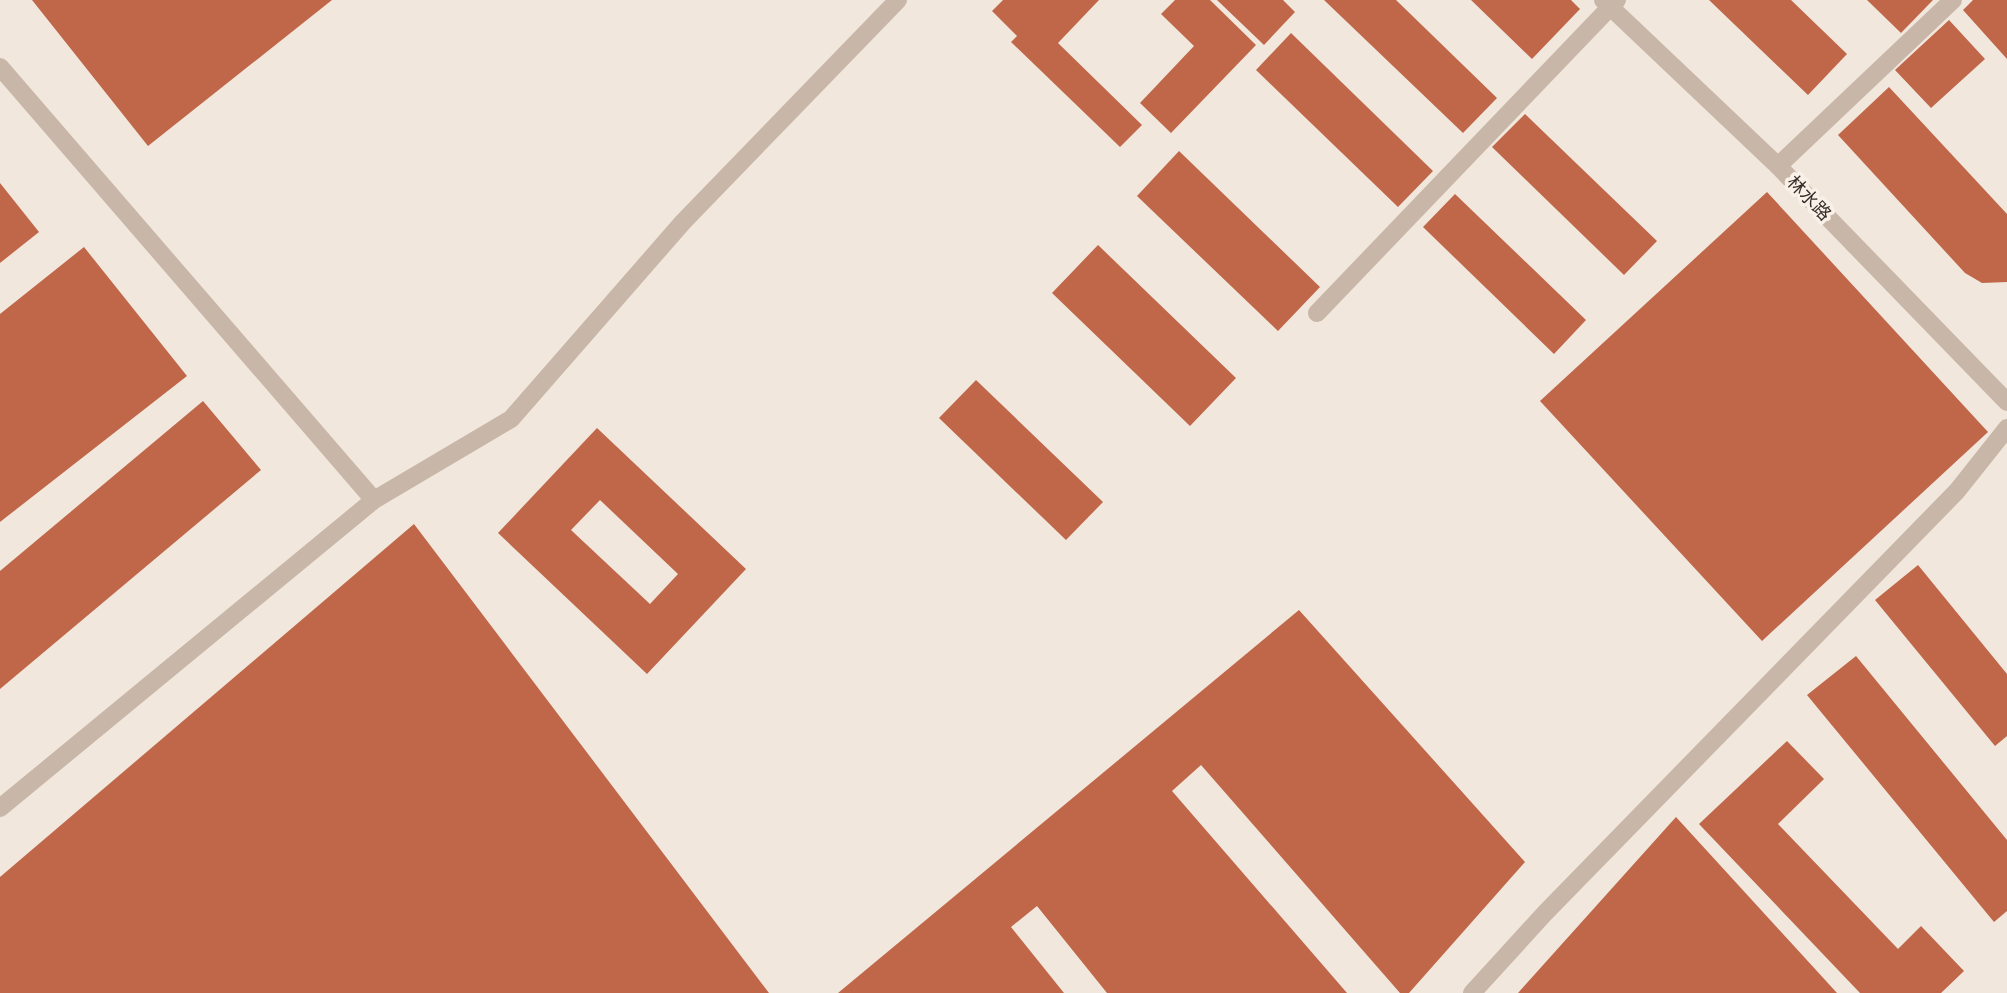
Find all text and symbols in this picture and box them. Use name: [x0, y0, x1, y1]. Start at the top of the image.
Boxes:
street label: 林水路: [1784, 171, 1836, 224]

